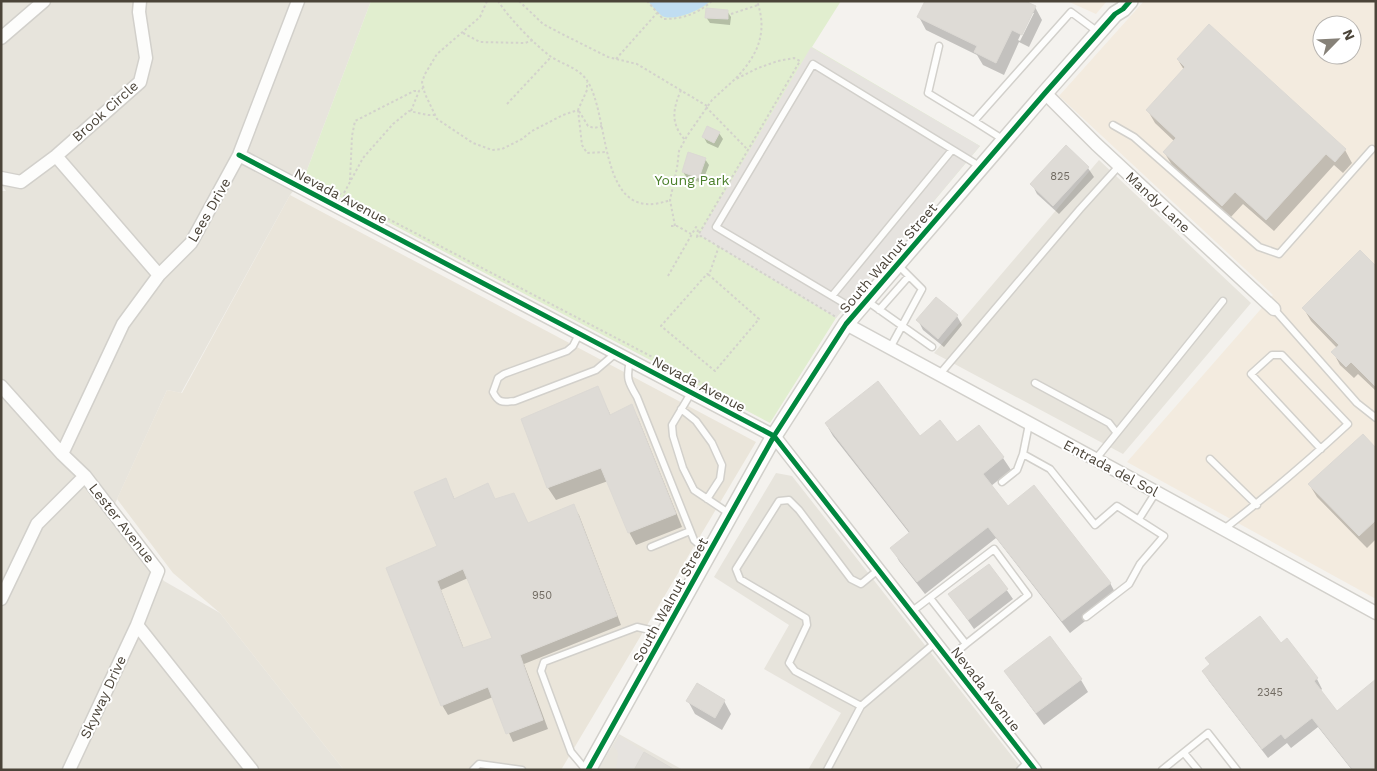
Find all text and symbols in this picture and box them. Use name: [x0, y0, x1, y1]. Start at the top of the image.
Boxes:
north arrow: [1312, 15, 1362, 65]
text: N: [1339, 27, 1358, 43]
street label: Brook Circle: [69, 77, 141, 145]
street label: Nevada Avenue: [292, 165, 390, 227]
street label: Mandy Lane: [1123, 168, 1193, 236]
house number: 825: [1050, 170, 1070, 183]
park label: Young Park: [654, 172, 730, 188]
street label: Lees Drive: [184, 175, 234, 245]
street label: South Walnut Street: [836, 200, 940, 316]
street label: Nevada Avenue: [650, 353, 748, 415]
street label: Entrada del Sol: [1061, 436, 1162, 500]
street label: Lester Avenue: [86, 480, 158, 566]
street label: South Walnut Street: [629, 535, 711, 665]
house number: 950: [532, 589, 552, 602]
street label: Nevada Avenue: [948, 643, 1024, 735]
street label: Skyway Drive: [77, 653, 129, 741]
house number: 2345: [1257, 686, 1283, 699]

